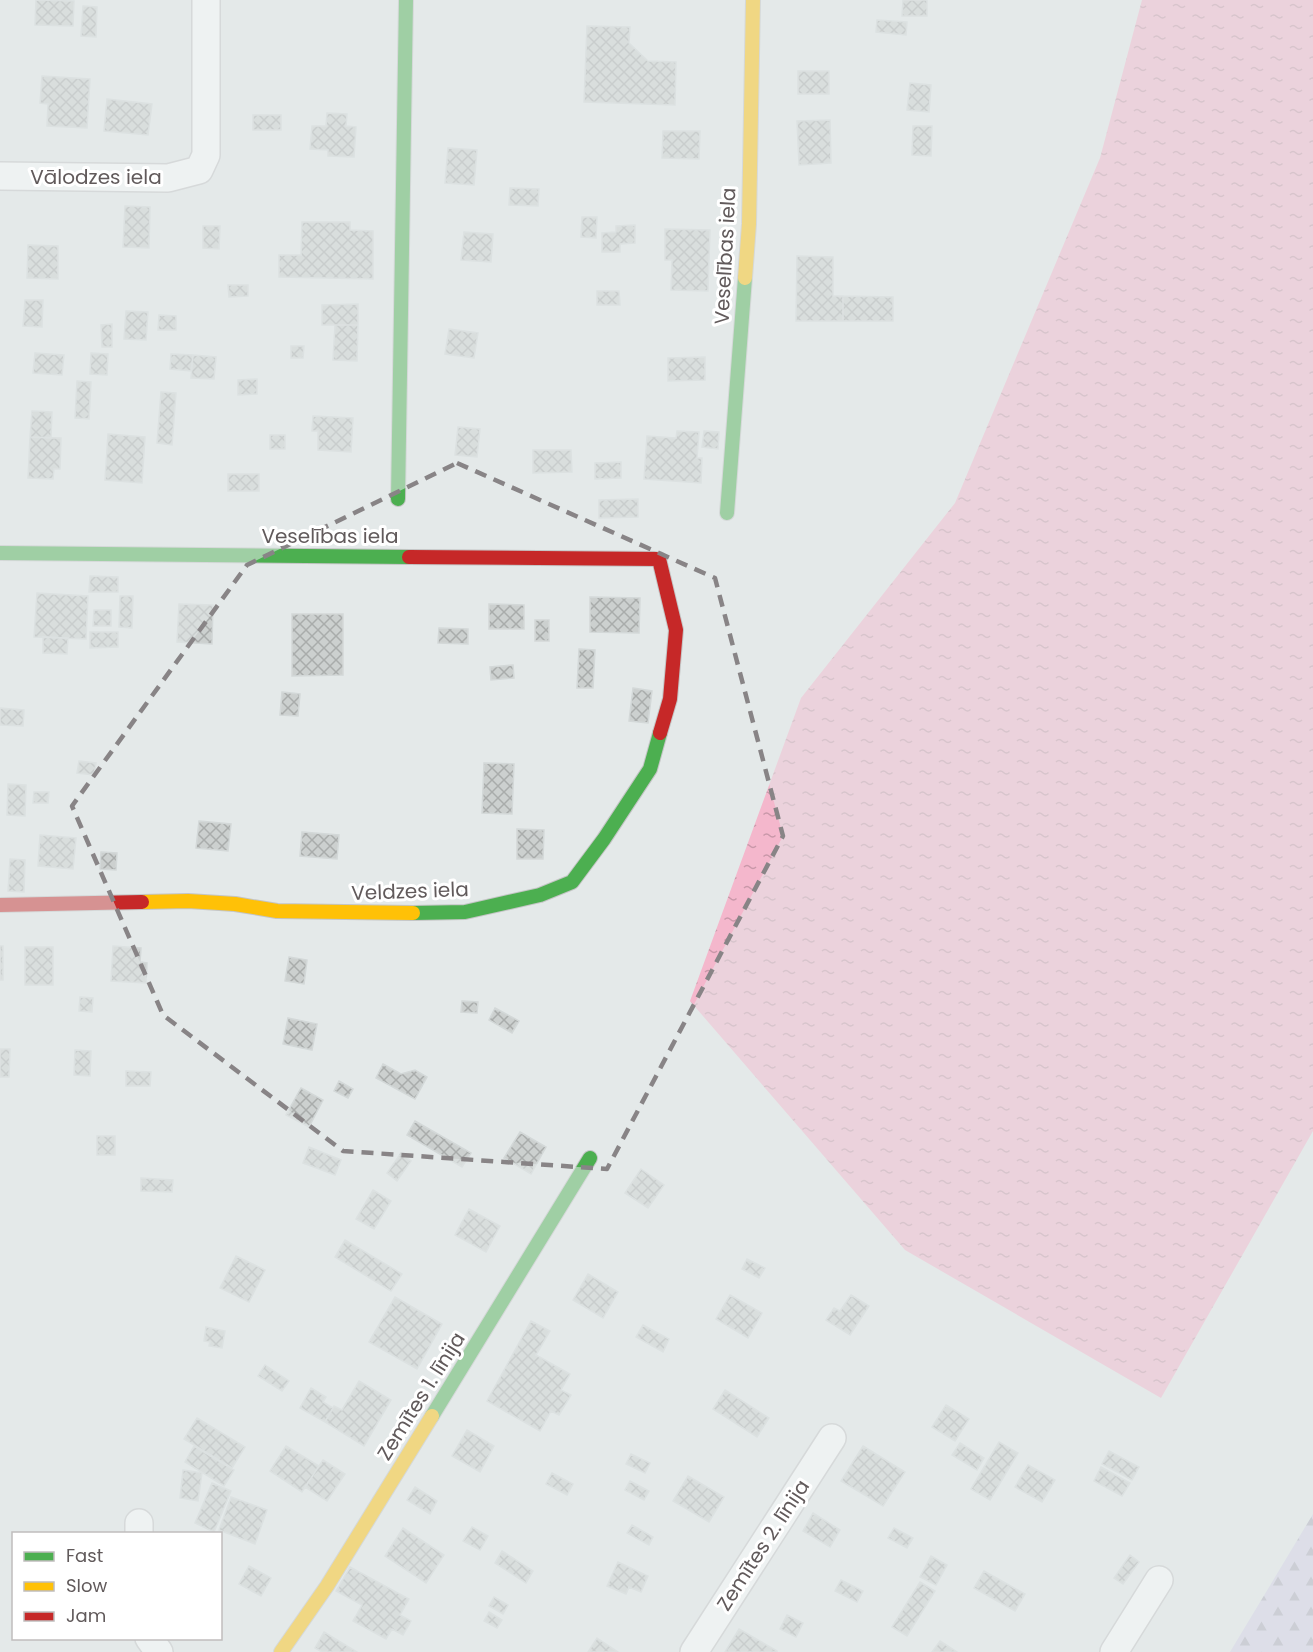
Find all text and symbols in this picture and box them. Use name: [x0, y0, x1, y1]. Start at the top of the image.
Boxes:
street label: Vālodzes iela: [30, 163, 162, 191]
street label: Veselības iela: [707, 187, 743, 325]
street label: Veselības iela: [261, 522, 399, 550]
street label: Veldzes iela: [351, 875, 469, 907]
street label: Zemītes 1. līnija: [370, 1327, 472, 1465]
street label: Zemītes 2. līnija: [710, 1474, 816, 1616]
legend: [12, 1532, 222, 1640]
text: Fast: [66, 1543, 103, 1568]
text: Slow: [66, 1573, 108, 1598]
text: Jam: [66, 1603, 106, 1628]

